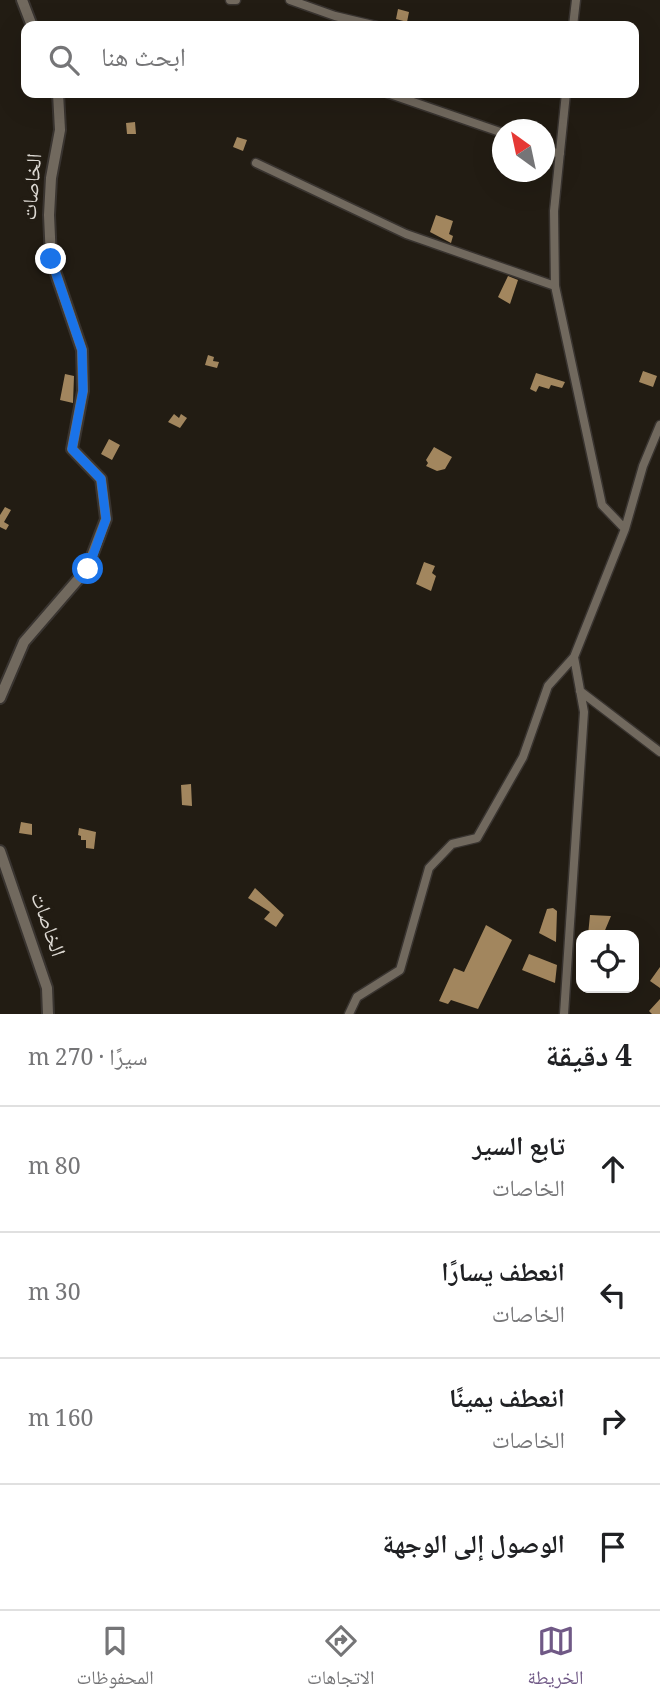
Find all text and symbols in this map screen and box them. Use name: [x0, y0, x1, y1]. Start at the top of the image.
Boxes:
search box: [21, 21, 639, 98]
text: ابحث هنا: [101, 38, 186, 82]
icon: search: [45, 41, 83, 79]
north arrow: [492, 119, 555, 182]
street label: الخاصات: [14, 152, 54, 222]
route end: [35, 243, 66, 274]
route start: [72, 553, 103, 584]
street label: الخاصات: [19, 888, 73, 962]
map controls: [576, 930, 639, 993]
button: locate: [576, 930, 639, 993]
text: 4 دقيقة: [546, 1034, 632, 1085]
text: سيرًا · 270 m: [28, 1040, 148, 1080]
text: تابع السير: [473, 1127, 565, 1171]
text: 80 m: [28, 1149, 81, 1189]
icon: ahead: [594, 1150, 632, 1188]
text: الخاصات: [492, 1171, 565, 1211]
text: انعطف يسارًا: [441, 1253, 565, 1297]
text: 30 m: [28, 1275, 81, 1315]
icon: left: [594, 1276, 632, 1314]
text: الخاصات: [492, 1297, 565, 1337]
text: انعطف يمينًا: [449, 1379, 565, 1423]
text: 160 m: [28, 1401, 93, 1441]
icon: right: [594, 1402, 632, 1440]
text: الخاصات: [492, 1423, 565, 1463]
text: الوصول إلى الوجهة: [383, 1525, 565, 1569]
icon: arrive: [594, 1528, 632, 1566]
tab: المحفوظات: [77, 1622, 154, 1696]
tab: الاتجاهات: [307, 1622, 374, 1696]
tab: الخريطة: [528, 1622, 583, 1696]

